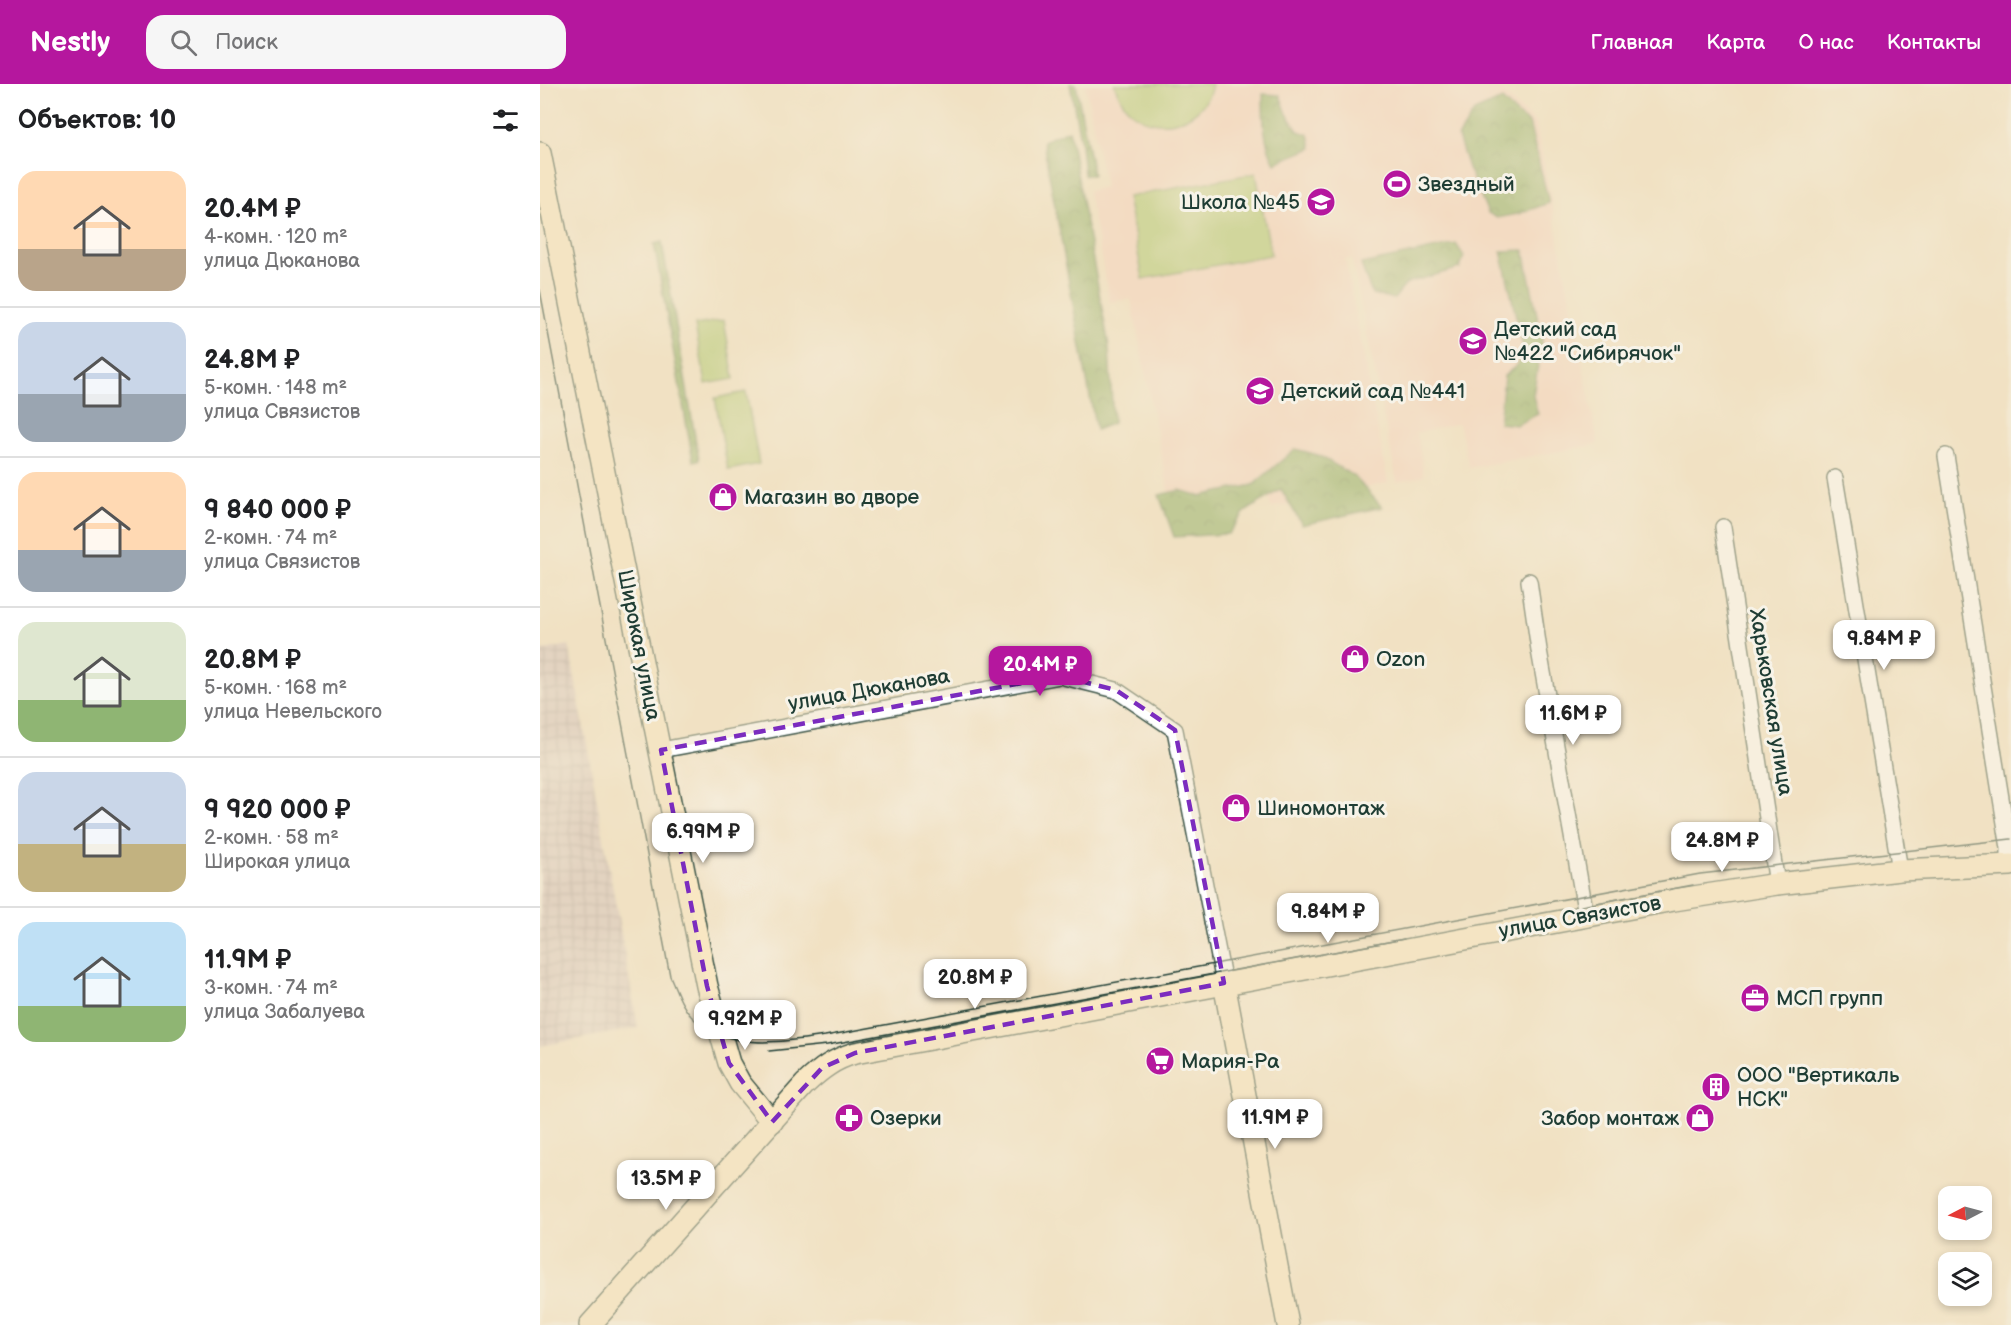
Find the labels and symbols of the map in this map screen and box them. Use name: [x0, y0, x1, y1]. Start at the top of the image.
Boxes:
sports icon: Звездный: [1381, 168, 1413, 200]
place label: Звездный: [1418, 172, 1515, 197]
school or university icon: Школа №45: [1305, 186, 1337, 218]
place label: Школа №45: [1181, 190, 1300, 215]
place label: Детский сад №422 "Сибирячок": [1494, 317, 1681, 366]
school or university icon: Детский сад №422 "Сибирячок": [1457, 325, 1489, 357]
school or university icon: Детский сад №441: [1244, 375, 1276, 407]
place label: Детский сад №441: [1281, 379, 1465, 404]
shop icon: Магазин во дворе: [707, 481, 739, 513]
place label: Магазин во дворе: [744, 485, 920, 510]
street label: Широкая улица: [612, 567, 666, 723]
street label: Харьковская улица: [1744, 607, 1798, 798]
pin: 9.84M ₽: [1829, 620, 1939, 671]
shop icon: Ozon: [1339, 643, 1371, 675]
pin: 20.4M ₽: [985, 646, 1095, 697]
place label: Ozon: [1376, 647, 1425, 672]
street label: улица Дюканова: [786, 663, 952, 717]
pin: 11.6M ₽: [1518, 695, 1628, 746]
shop icon: Шиномонтаж: [1220, 792, 1252, 824]
place label: Шиномонтаж: [1257, 796, 1385, 821]
pin: 6.99M ₽: [648, 813, 758, 864]
pin: 24.8M ₽: [1667, 822, 1777, 873]
street label: улица Связистов: [1497, 890, 1663, 944]
pin: 9.84M ₽: [1273, 893, 1383, 944]
pin: 20.8M ₽: [920, 959, 1030, 1010]
office icon: МСП групп: [1739, 982, 1771, 1014]
place label: МСП групп: [1776, 986, 1883, 1011]
pin: 9.92M ₽: [690, 1000, 800, 1051]
supermarket icon: Мария-Ра: [1144, 1045, 1176, 1077]
place label: Мария-Ра: [1181, 1049, 1280, 1074]
place label: ООО "Вертикаль НСК": [1737, 1063, 1900, 1112]
building icon: ООО "Вертикаль НСК": [1700, 1071, 1732, 1103]
pin: 11.9M ₽: [1220, 1099, 1330, 1150]
pharmacy icon: Озерки: [833, 1102, 865, 1134]
shop icon: Забор монтаж: [1684, 1102, 1716, 1134]
place label: Озерки: [870, 1106, 942, 1131]
place label: Забор монтаж: [1541, 1106, 1679, 1131]
pin: 13.5M ₽: [611, 1160, 721, 1211]
north arrow: [1938, 1186, 1992, 1240]

